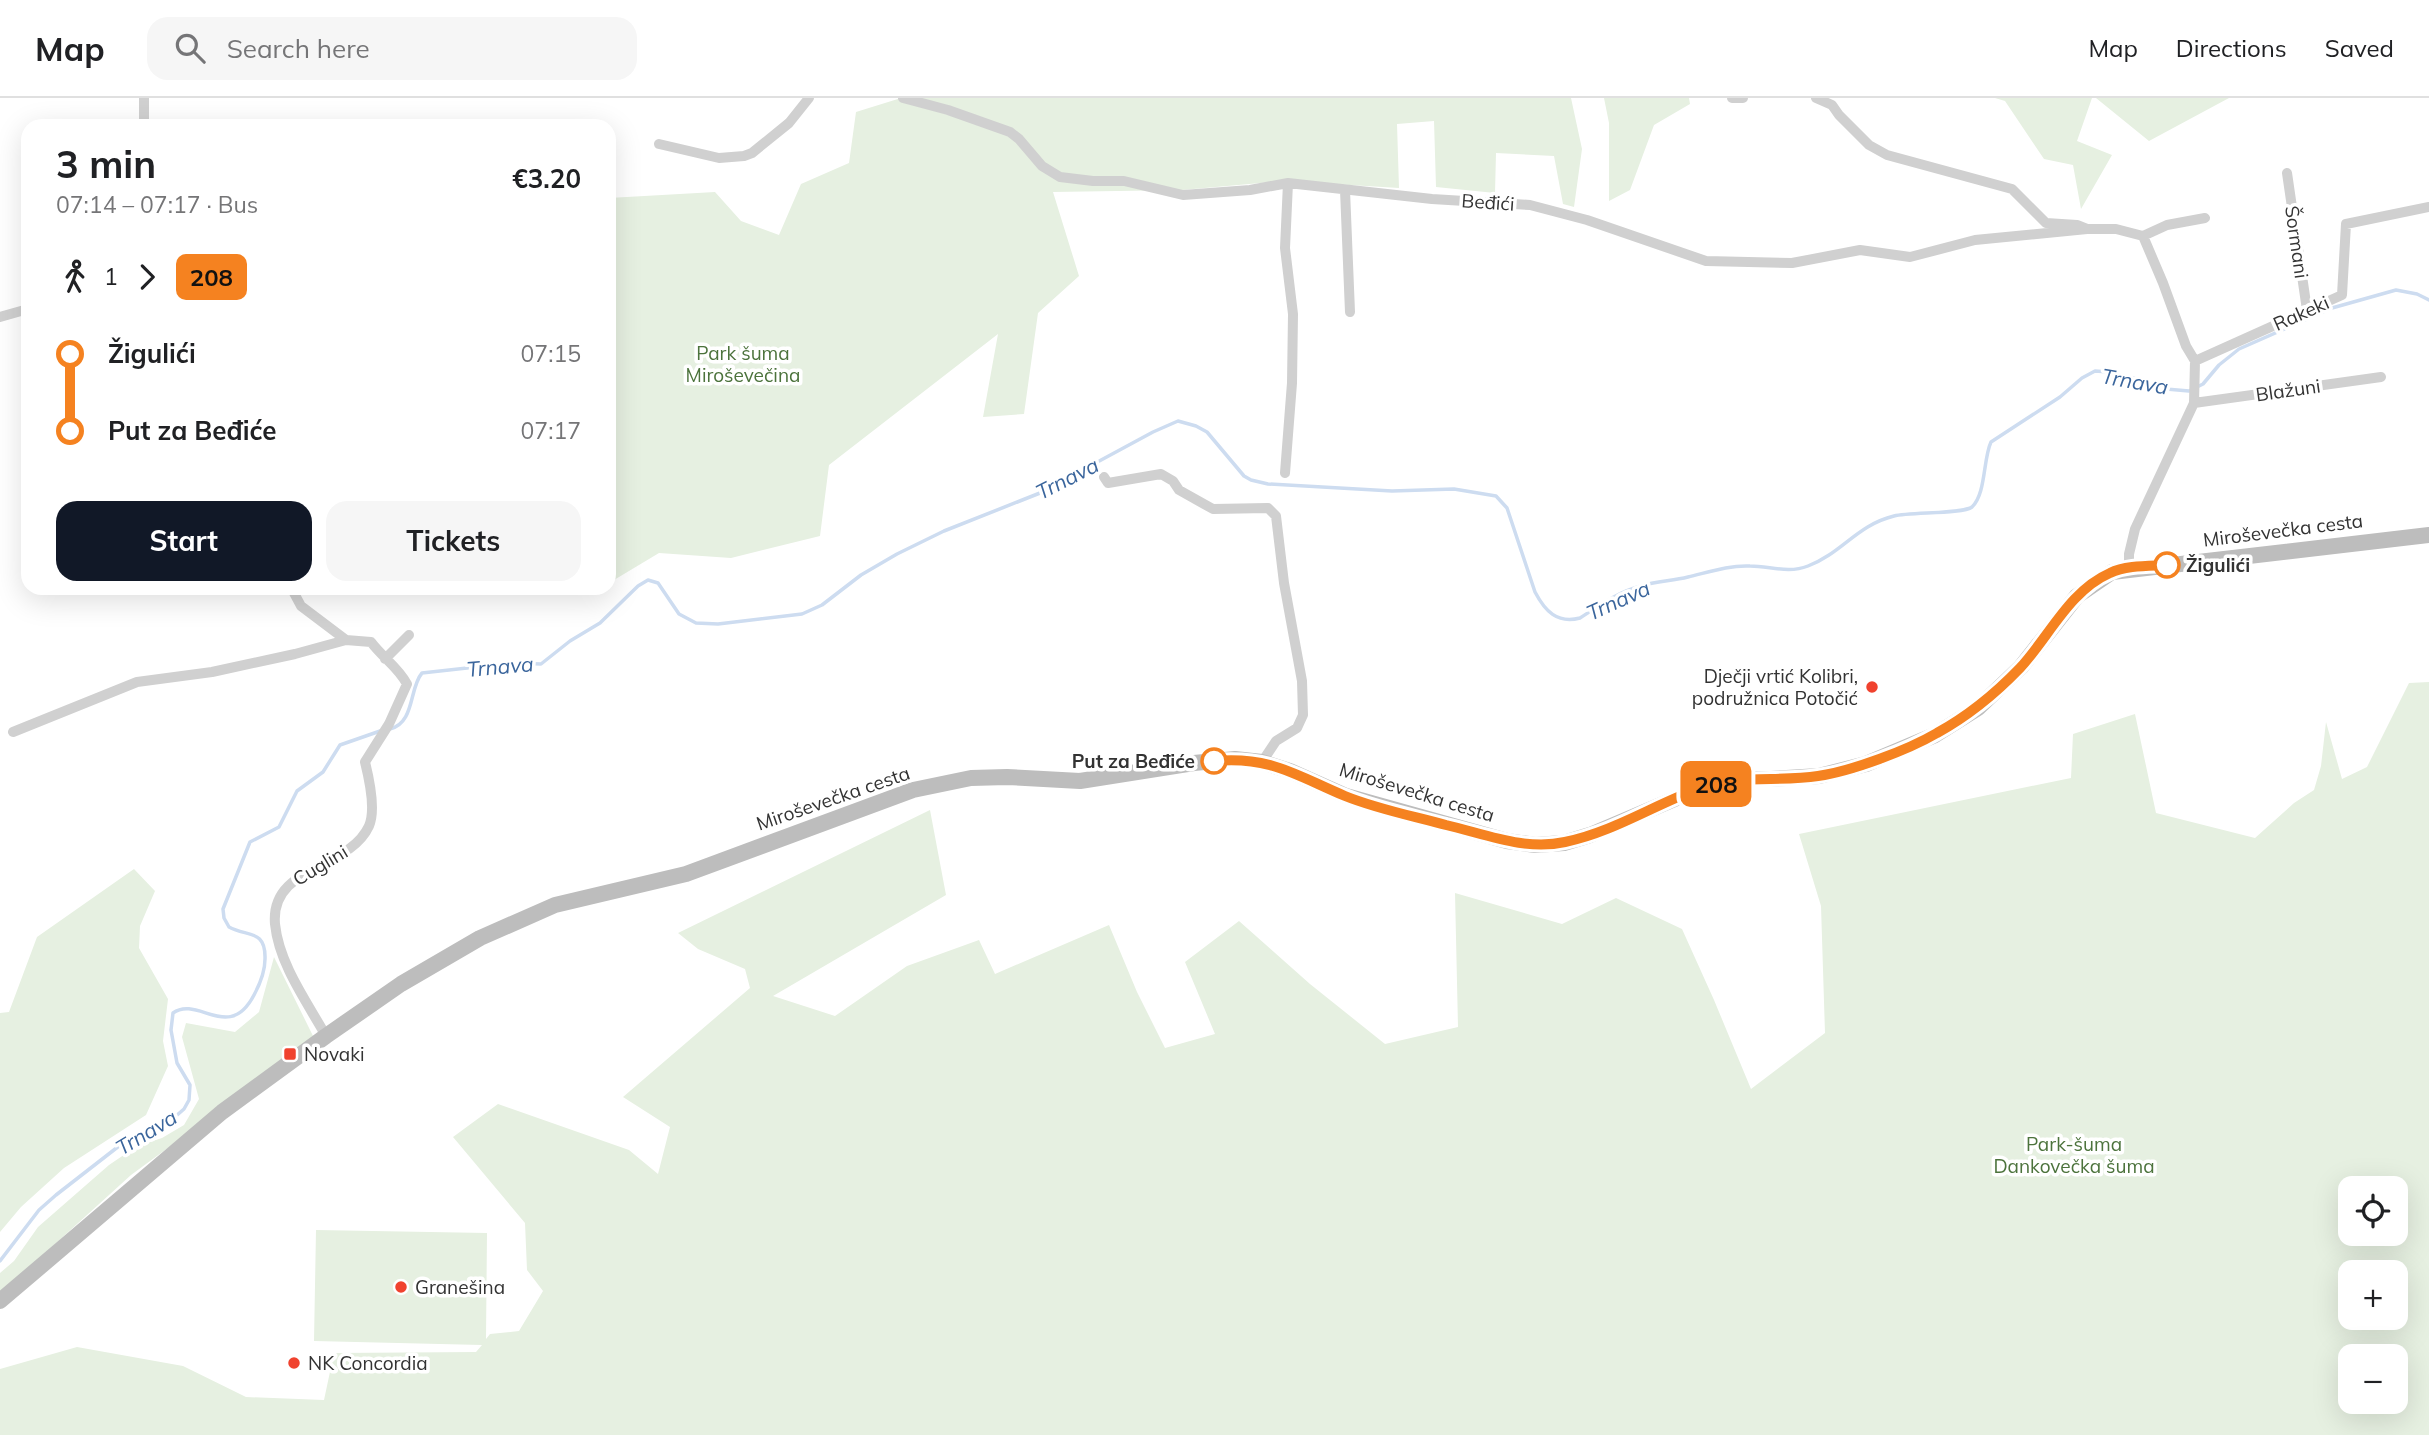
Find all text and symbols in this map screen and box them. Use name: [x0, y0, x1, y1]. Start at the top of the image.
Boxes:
search box: [147, 17, 637, 80]
text: Map: [35, 28, 105, 69]
icon: search: [171, 29, 209, 67]
text: Search here: [227, 32, 370, 65]
text: Map: [2088, 33, 2138, 63]
text: Directions: [2176, 33, 2287, 63]
text: Saved: [2325, 33, 2394, 63]
text: 3 min: [56, 140, 156, 188]
text: €3.20: [512, 162, 581, 195]
street label: Beđići: [1461, 188, 1515, 216]
text: 07:14 – 07:17 · Bus: [56, 190, 258, 219]
street label: Šormani: [2280, 204, 2314, 280]
icon: walk: [56, 258, 94, 296]
icon: forward: [128, 258, 166, 296]
text: 1: [104, 262, 118, 291]
text: 208: [190, 262, 233, 292]
street label: Rakeki: [2269, 290, 2333, 336]
text: Žigulići: [108, 337, 196, 370]
text: 07:15: [521, 339, 581, 368]
park label: Park šuma Miroševečina: [686, 341, 800, 387]
water label: Trnava: [2100, 362, 2170, 400]
street label: Blažuni: [2254, 374, 2322, 406]
text: Put za Beđiće: [108, 414, 277, 447]
text: 07:17: [521, 416, 581, 445]
water label: Trnava: [1031, 451, 1103, 505]
button: Start: [56, 501, 312, 581]
button: Tickets: [326, 501, 581, 581]
street label: Miroševečka cesta: [2202, 508, 2364, 552]
marker: Žigulići: [2154, 552, 2180, 578]
place label: Žigulići: [2186, 553, 2250, 577]
water label: Trnava: [1582, 574, 1654, 626]
water label: Trnava: [465, 650, 535, 682]
place label: Dječji vrtić Kolibri, podružnica Potočić: [1692, 664, 1858, 710]
marker: Dječji vrtić Kolibri, podružnica Potočić: [1864, 679, 1880, 695]
marker: Put za Beđiće: [1201, 748, 1227, 774]
place label: Put za Beđiće: [1072, 749, 1195, 773]
street label: Miroševečka cesta: [1337, 757, 1497, 827]
street label: Miroševečka cesta: [753, 760, 913, 836]
line badge: 208: [1676, 761, 1756, 807]
text: 208: [1694, 769, 1738, 799]
street label: Cuglini: [288, 839, 352, 891]
place label: Novaki: [304, 1042, 365, 1066]
marker: Novaki: [282, 1046, 298, 1062]
water label: Trnava: [111, 1104, 181, 1160]
park label: Park-šuma Dankovečka šuma: [1993, 1132, 2155, 1178]
map controls: [2338, 1176, 2408, 1414]
button: locate: [2338, 1176, 2408, 1246]
button: +: [2338, 1260, 2408, 1330]
place label: Granešina: [415, 1275, 505, 1299]
marker: Granešina: [393, 1279, 409, 1295]
button: −: [2338, 1344, 2408, 1414]
place label: NK Concordia: [308, 1351, 428, 1375]
marker: NK Concordia: [286, 1355, 302, 1371]

